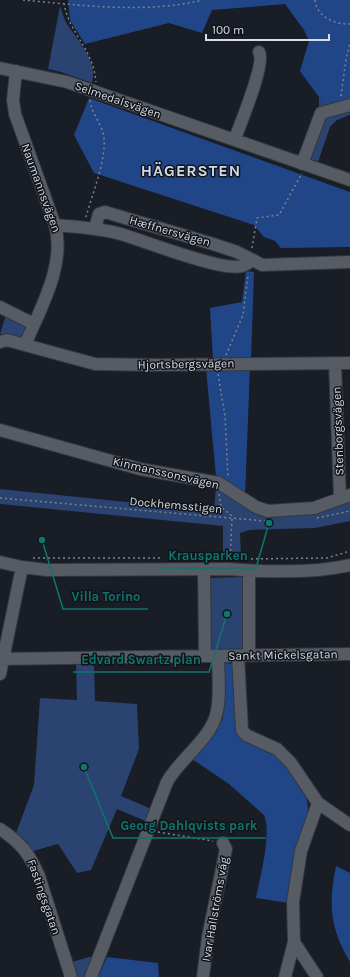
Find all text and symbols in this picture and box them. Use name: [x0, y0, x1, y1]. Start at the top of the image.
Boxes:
scale bar: [206, 16, 329, 42]
text: 100 m: [212, 23, 244, 37]
street label: Selmedalsvägen: [73, 79, 163, 121]
street label: Naumannsvägen: [18, 142, 64, 234]
district label: HÄGERSTEN: [141, 161, 241, 180]
street label: Hæffnersvägen: [128, 213, 212, 249]
street label: Hjortsbergsvägen: [137, 356, 235, 372]
street label: Stenborgsvägen: [329, 386, 347, 476]
street label: Kinmanssonsvägen: [111, 454, 221, 492]
street label: Dockhemsstigen: [129, 494, 223, 516]
callout: Krausparken: [161, 543, 256, 568]
text: Krausparken: [168, 548, 248, 563]
callout: Villa Torino: [63, 584, 148, 609]
text: Villa Torino: [72, 589, 140, 604]
callout: Edvard Swartz plan: [73, 647, 209, 672]
street label: Sankt Mickelsgatan: [228, 647, 338, 663]
text: Edvard Swartz plan: [81, 652, 201, 667]
callout: Georg Dahlqvists park: [113, 813, 266, 838]
text: Georg Dahlqvists park: [121, 818, 258, 834]
street label: Ivar Hallströms väg: [199, 855, 231, 962]
street label: Fastingsgatan: [25, 857, 63, 937]

